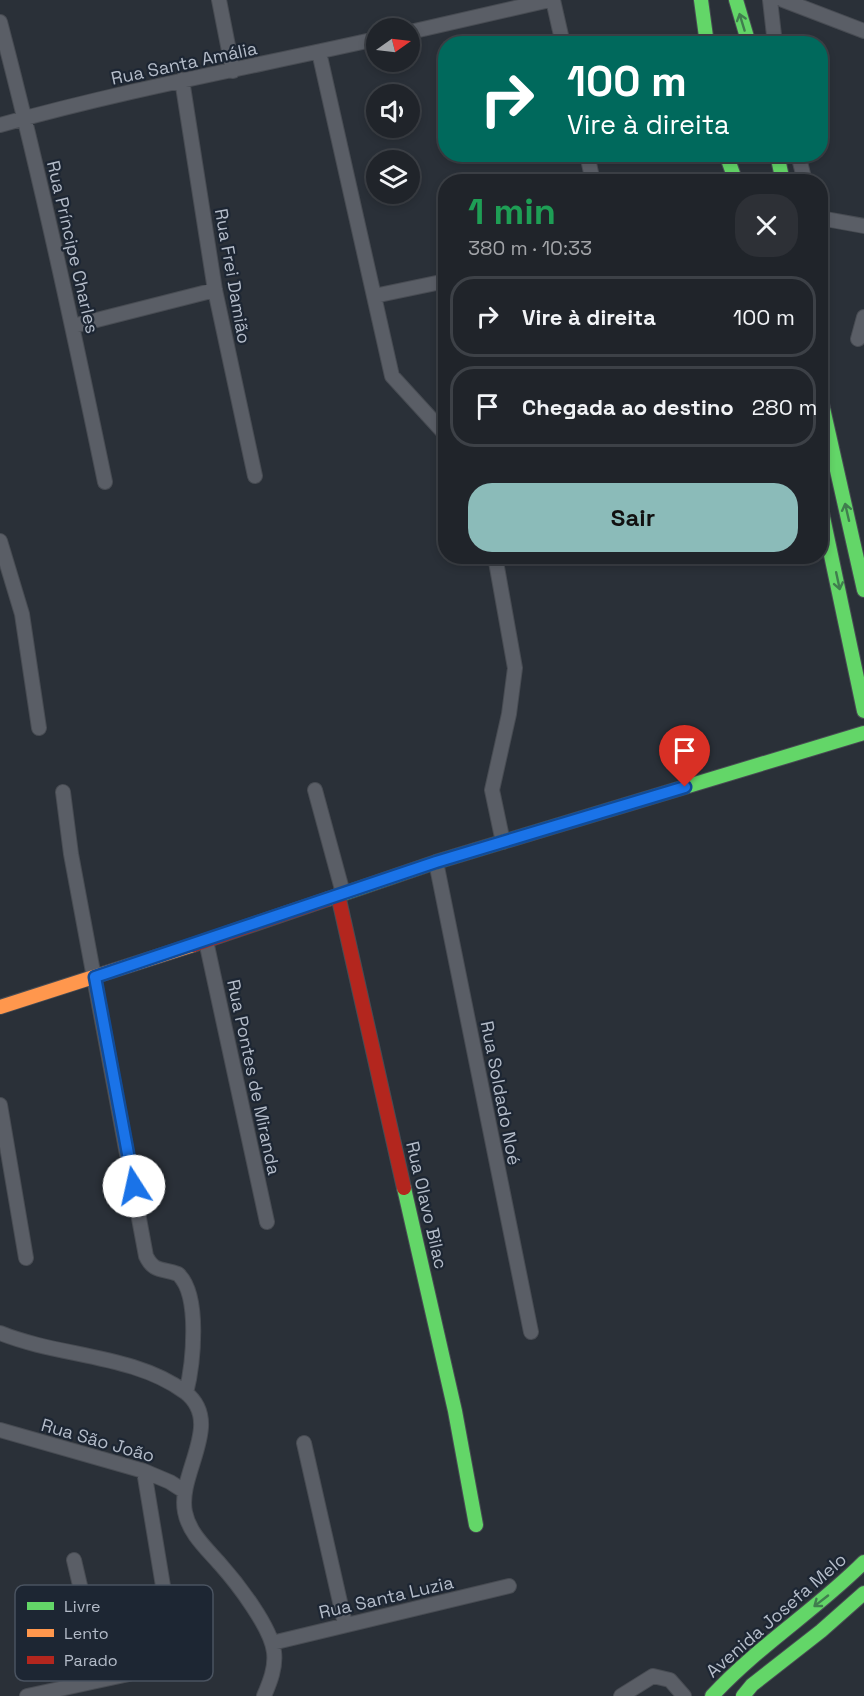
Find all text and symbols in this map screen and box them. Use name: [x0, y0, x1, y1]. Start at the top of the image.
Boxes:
one-way arrow: [736, 13, 747, 32]
north arrow: [366, 18, 420, 72]
map controls: [366, 18, 420, 204]
street label: Rua Santa Amália: [109, 36, 259, 90]
text: 100 m: [567, 55, 687, 108]
icon: right: [468, 60, 546, 138]
button: sound: [366, 84, 420, 138]
text: Vire à direita: [567, 107, 730, 142]
button: layers: [366, 150, 420, 204]
street label: Rua Príncipe Charles: [42, 158, 104, 336]
text: 1 min: [468, 189, 556, 235]
button: close: [735, 194, 798, 257]
street label: Rua Frei Damião: [210, 207, 256, 345]
text: 380 m · 10:33: [468, 235, 592, 261]
icon: right: [471, 300, 504, 333]
text: Vire à direita: [522, 303, 656, 331]
text: 100 m: [733, 303, 795, 331]
icon: arrive: [471, 390, 504, 423]
text: Chegada ao destino: [522, 393, 734, 421]
text: 280 m: [752, 393, 817, 421]
button: Sair: [468, 483, 798, 552]
one-way arrow: [841, 503, 853, 522]
one-way arrow: [833, 571, 844, 590]
pin: [659, 725, 710, 787]
icon: arrive: [668, 734, 701, 767]
street label: Rua Pontes de Miranda: [222, 977, 286, 1177]
street label: Rua Soldado Noé: [476, 1019, 526, 1167]
street label: Rua Olavo Bilac: [401, 1139, 453, 1271]
position arrow: [102, 1154, 166, 1218]
street label: Rua São João: [39, 1413, 157, 1467]
street label: Avenida Josefa Melo: [701, 1548, 851, 1682]
street label: Rua Santa Luzia: [316, 1570, 456, 1624]
legend: [15, 1585, 213, 1681]
one-way arrow: [813, 1595, 829, 1608]
text: Livre: [64, 1596, 101, 1617]
text: Lento: [64, 1623, 109, 1644]
text: Parado: [64, 1650, 118, 1671]

